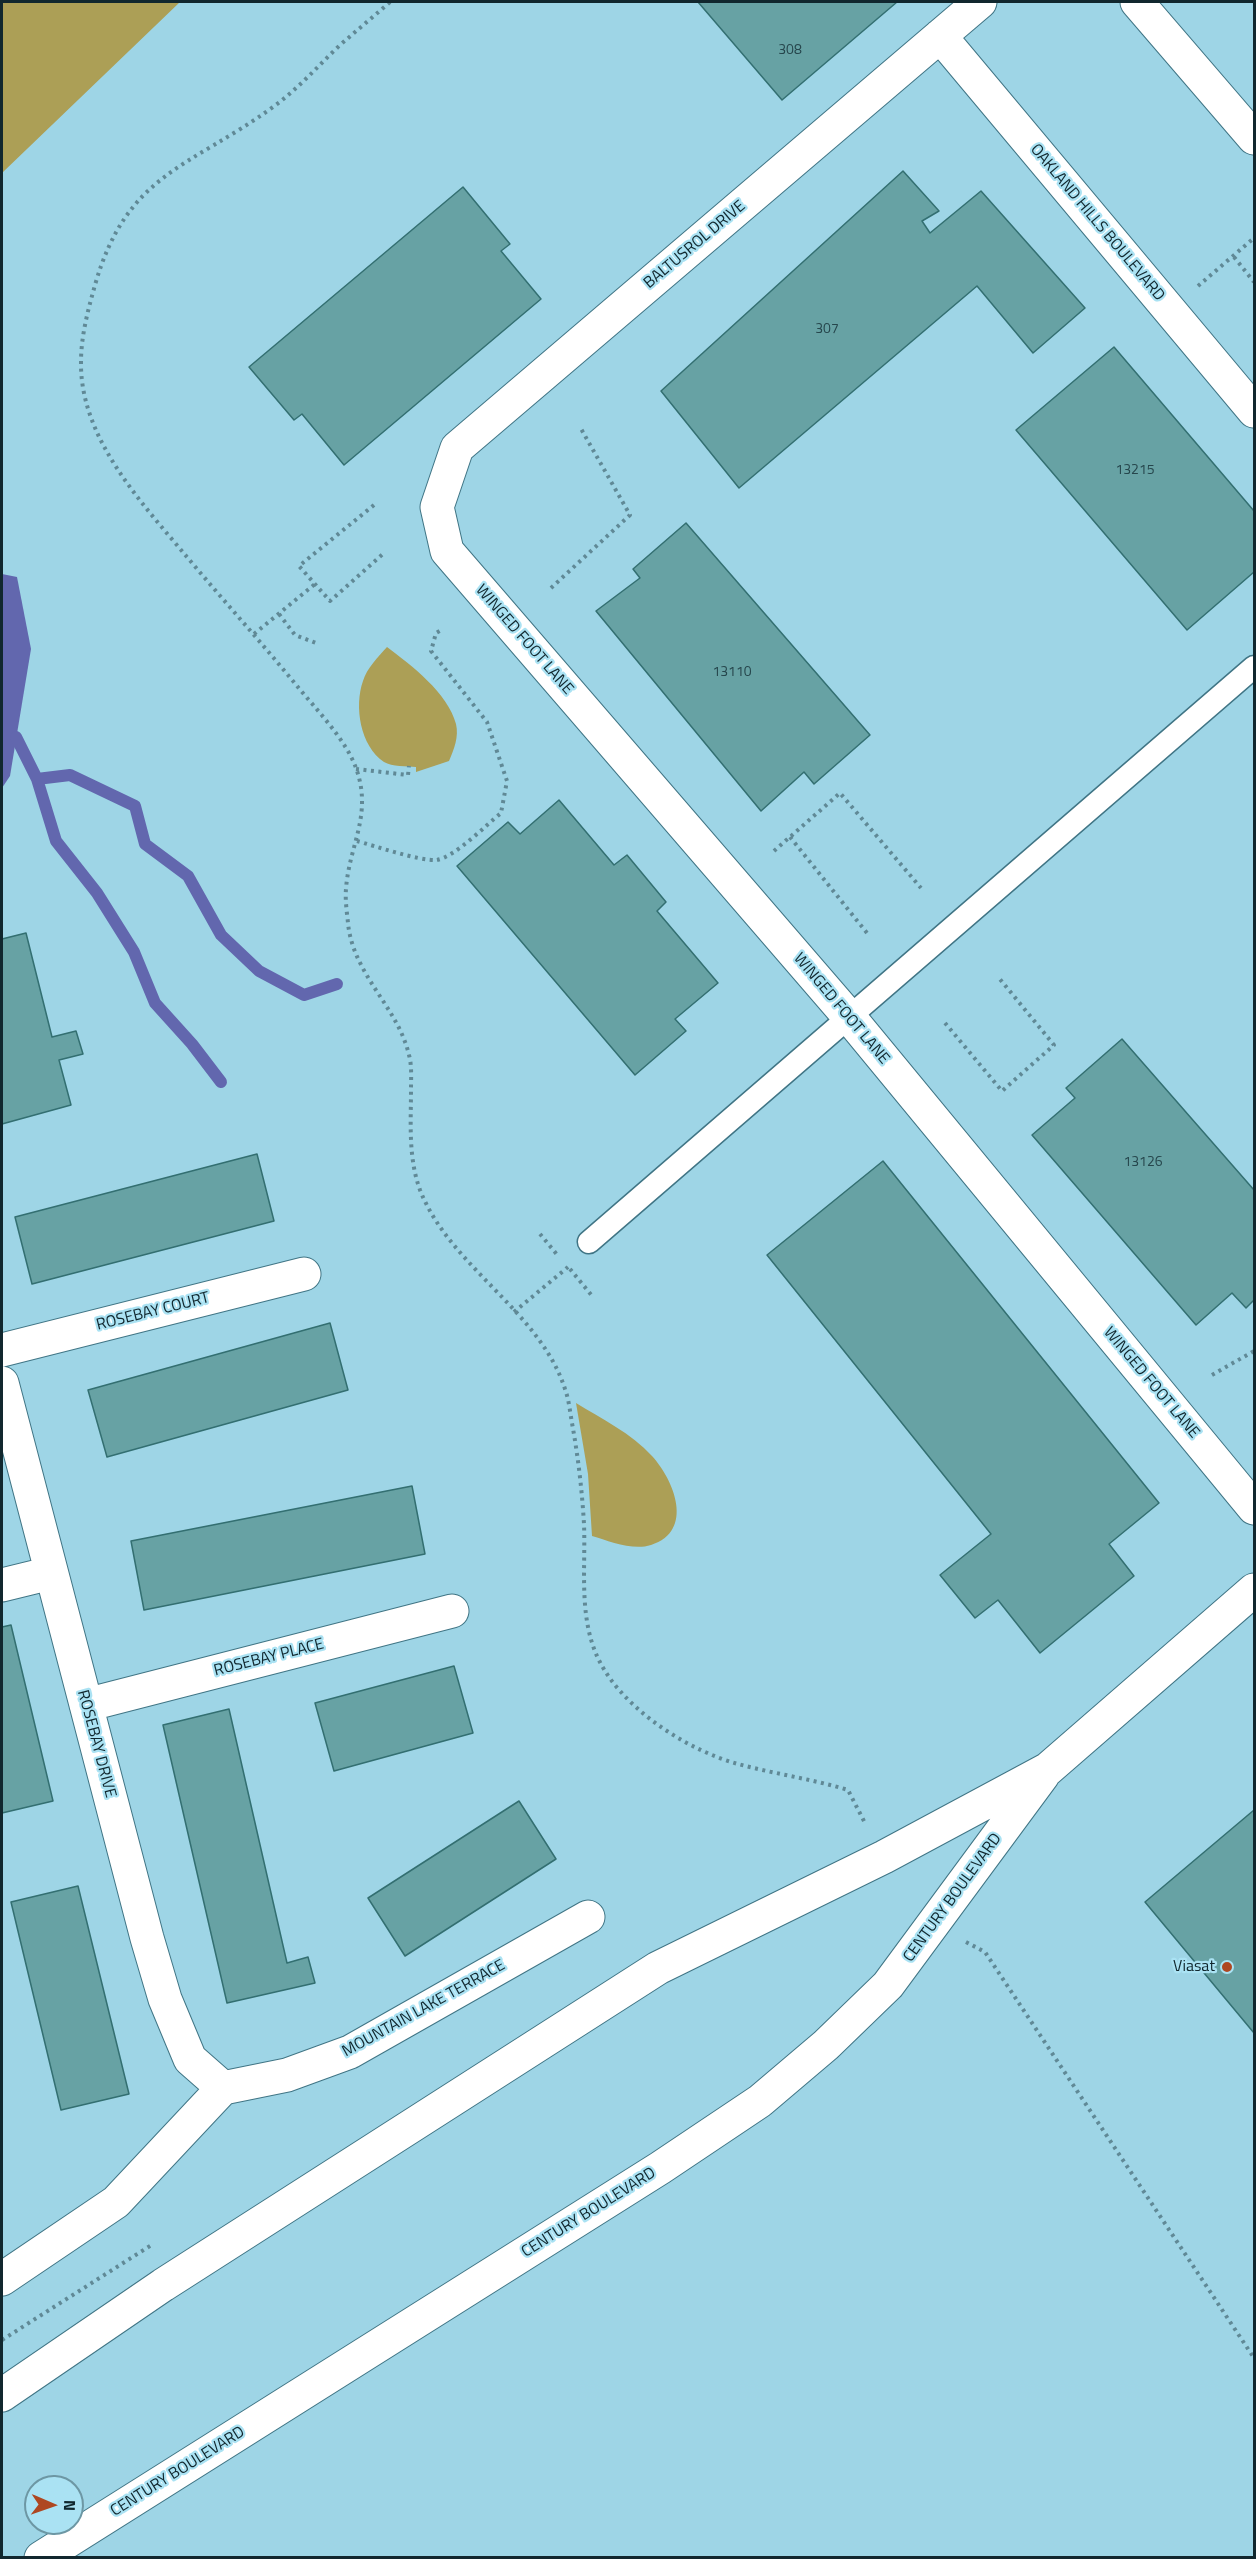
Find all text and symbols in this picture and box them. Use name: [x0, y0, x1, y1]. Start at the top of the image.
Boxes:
house number: 308: [778, 43, 802, 59]
street label: OAKLAND HILLS BOULEVARD: [1026, 141, 1168, 305]
street label: BALTUSROL DRIVE: [640, 197, 750, 293]
house number: 307: [815, 322, 839, 338]
house number: 13215: [1115, 463, 1155, 479]
street label: WINGED FOOT LANE: [471, 581, 577, 699]
house number: 13110: [712, 665, 752, 681]
street label: WINGED FOOT LANE: [789, 949, 893, 1069]
house number: 13126: [1123, 1155, 1163, 1171]
street label: ROSEBAY COURT: [94, 1289, 212, 1335]
street label: WINGED FOOT LANE: [1099, 1323, 1203, 1443]
street label: ROSEBAY PLACE: [212, 1635, 326, 1681]
street label: ROSEBAY DRIVE: [72, 1688, 120, 1800]
street label: CENTURY BOULEVARD: [900, 1830, 1006, 1966]
street label: MOUNTAIN LAKE TERRACE: [339, 1956, 509, 2062]
place label: Viasat: [1173, 1957, 1215, 1977]
marker: Viasat: [1220, 1960, 1234, 1974]
street label: CENTURY BOULEVARD: [518, 2164, 660, 2262]
street label: CENTURY BOULEVARD: [107, 2423, 249, 2521]
north arrow: [24, 2475, 84, 2535]
text: N: [58, 2500, 82, 2512]

